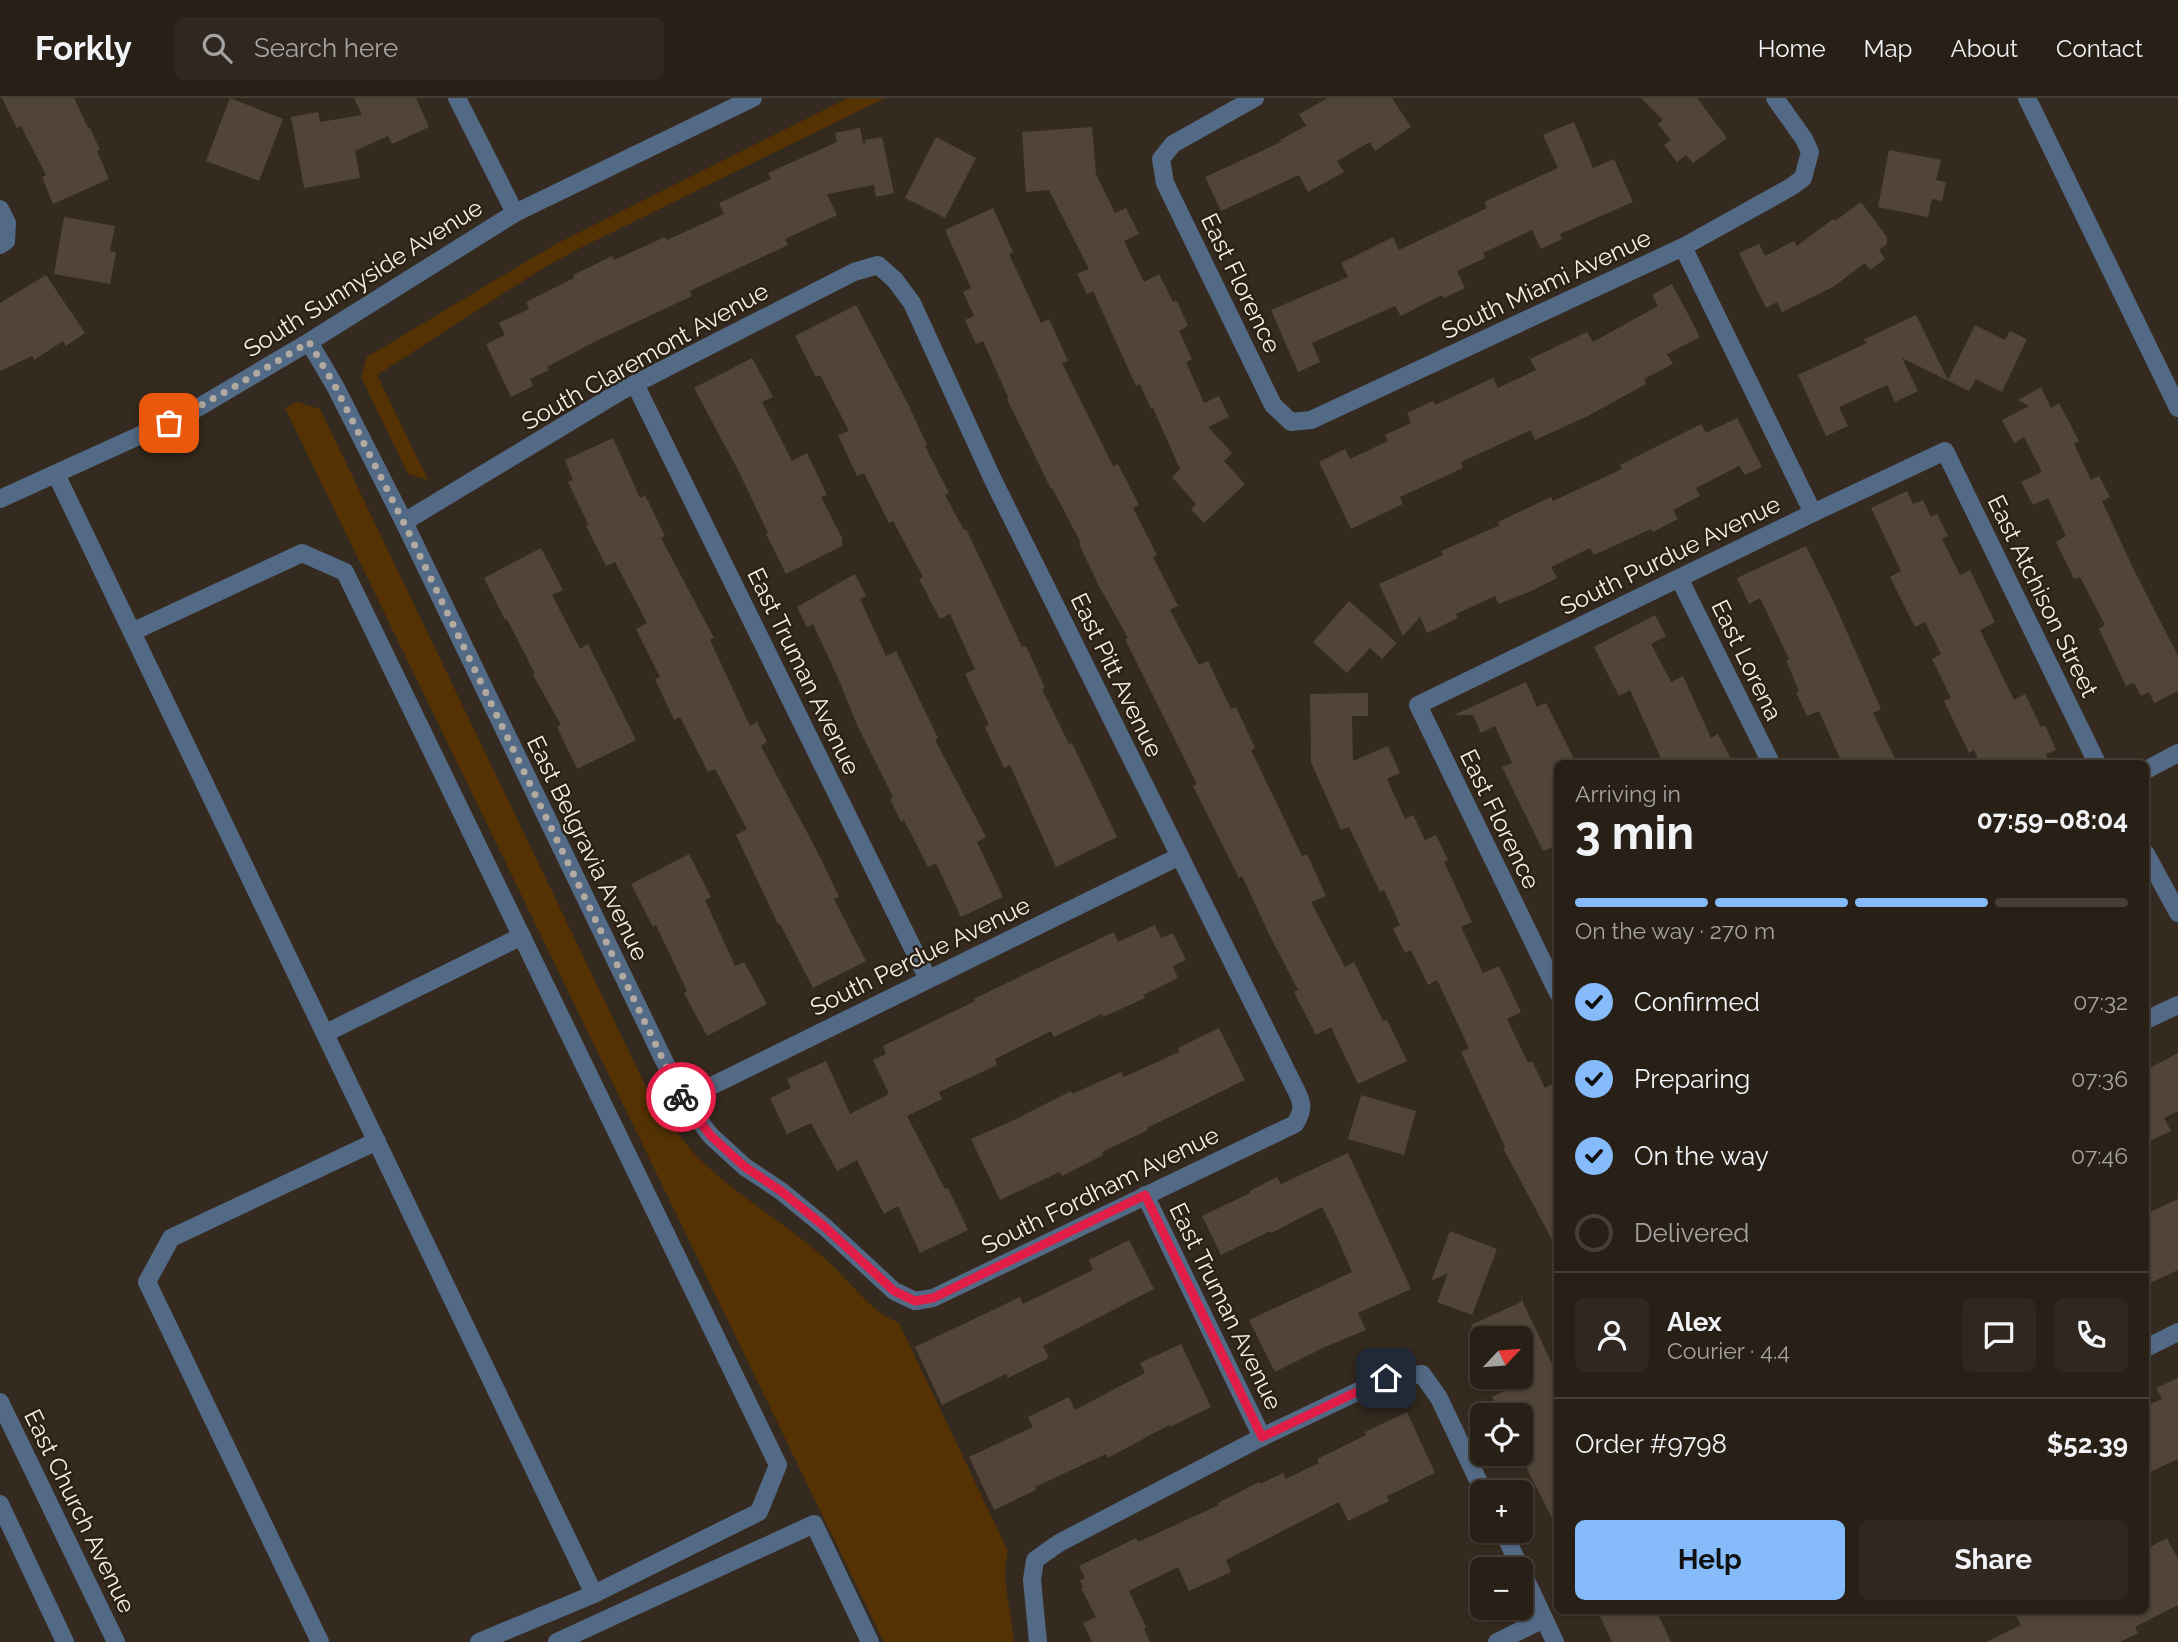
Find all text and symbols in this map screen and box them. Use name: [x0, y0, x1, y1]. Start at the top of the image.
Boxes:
search box: [174, 17, 664, 80]
text: Forkly: [35, 29, 132, 68]
icon: search: [198, 29, 236, 67]
text: Search here: [254, 33, 398, 63]
text: Home: [1758, 34, 1826, 63]
text: Map: [1864, 34, 1912, 63]
text: About: [1950, 34, 2018, 63]
text: Contact: [2056, 34, 2143, 63]
street label: South Sunnyside Avenue: [238, 193, 488, 363]
street label: East Florence: [1195, 209, 1287, 357]
street label: South Miami Avenue: [1437, 223, 1655, 345]
street label: South Claremont Avenue: [517, 276, 773, 436]
pin: [139, 393, 199, 453]
icon: bag: [150, 404, 188, 442]
street label: South Purdue Avenue: [1555, 489, 1785, 621]
street label: East Atchison Street: [1982, 490, 2104, 702]
street label: East Truman Avenue: [741, 563, 867, 779]
street label: East Pitt Avenue: [1065, 588, 1169, 762]
street label: East Lorena: [1705, 595, 1789, 725]
street label: East Belgravia Avenue: [521, 731, 655, 965]
street label: East Florence: [1454, 745, 1546, 893]
text: Arriving in: [1575, 780, 1681, 807]
text: 07:59–08:04: [1977, 805, 2128, 835]
text: 3 min: [1575, 806, 1694, 860]
street label: South Perdue Avenue: [805, 890, 1035, 1022]
text: On the way · 270 m: [1575, 917, 1775, 944]
icon: check: [1575, 983, 1613, 1021]
text: Confirmed: [1634, 987, 1760, 1017]
text: 07:32: [2073, 988, 2128, 1015]
icon: check: [1575, 1060, 1613, 1098]
courier: [646, 1062, 716, 1132]
text: Preparing: [1634, 1064, 1750, 1094]
text: 07:36: [2071, 1065, 2128, 1092]
icon: bike: [662, 1078, 700, 1116]
street label: South Fordham Avenue: [977, 1120, 1223, 1260]
icon: check: [1575, 1137, 1613, 1175]
text: On the way: [1634, 1141, 1769, 1171]
text: 07:46: [2071, 1142, 2128, 1169]
street label: East Truman Avenue: [1163, 1198, 1289, 1414]
text: Delivered: [1634, 1218, 1749, 1248]
button: person: [1575, 1298, 1649, 1372]
button: chat: [1962, 1298, 2036, 1372]
button: phone: [2054, 1298, 2128, 1372]
text: Alex: [1667, 1307, 1722, 1337]
north arrow: [1470, 1326, 1533, 1390]
map controls: [1470, 1326, 1533, 1620]
text: Courier · 4.4: [1667, 1337, 1790, 1364]
pin: [1356, 1348, 1416, 1408]
icon: home: [1367, 1359, 1405, 1397]
button: locate: [1470, 1403, 1533, 1466]
street label: East Church Avenue: [18, 1404, 142, 1618]
text: Order #9798: [1575, 1429, 1727, 1459]
text: $52.39: [2047, 1429, 2128, 1459]
button: +: [1470, 1480, 1533, 1543]
button: Help: [1575, 1520, 1845, 1600]
button: Share: [1859, 1520, 2128, 1600]
button: −: [1470, 1557, 1533, 1620]

